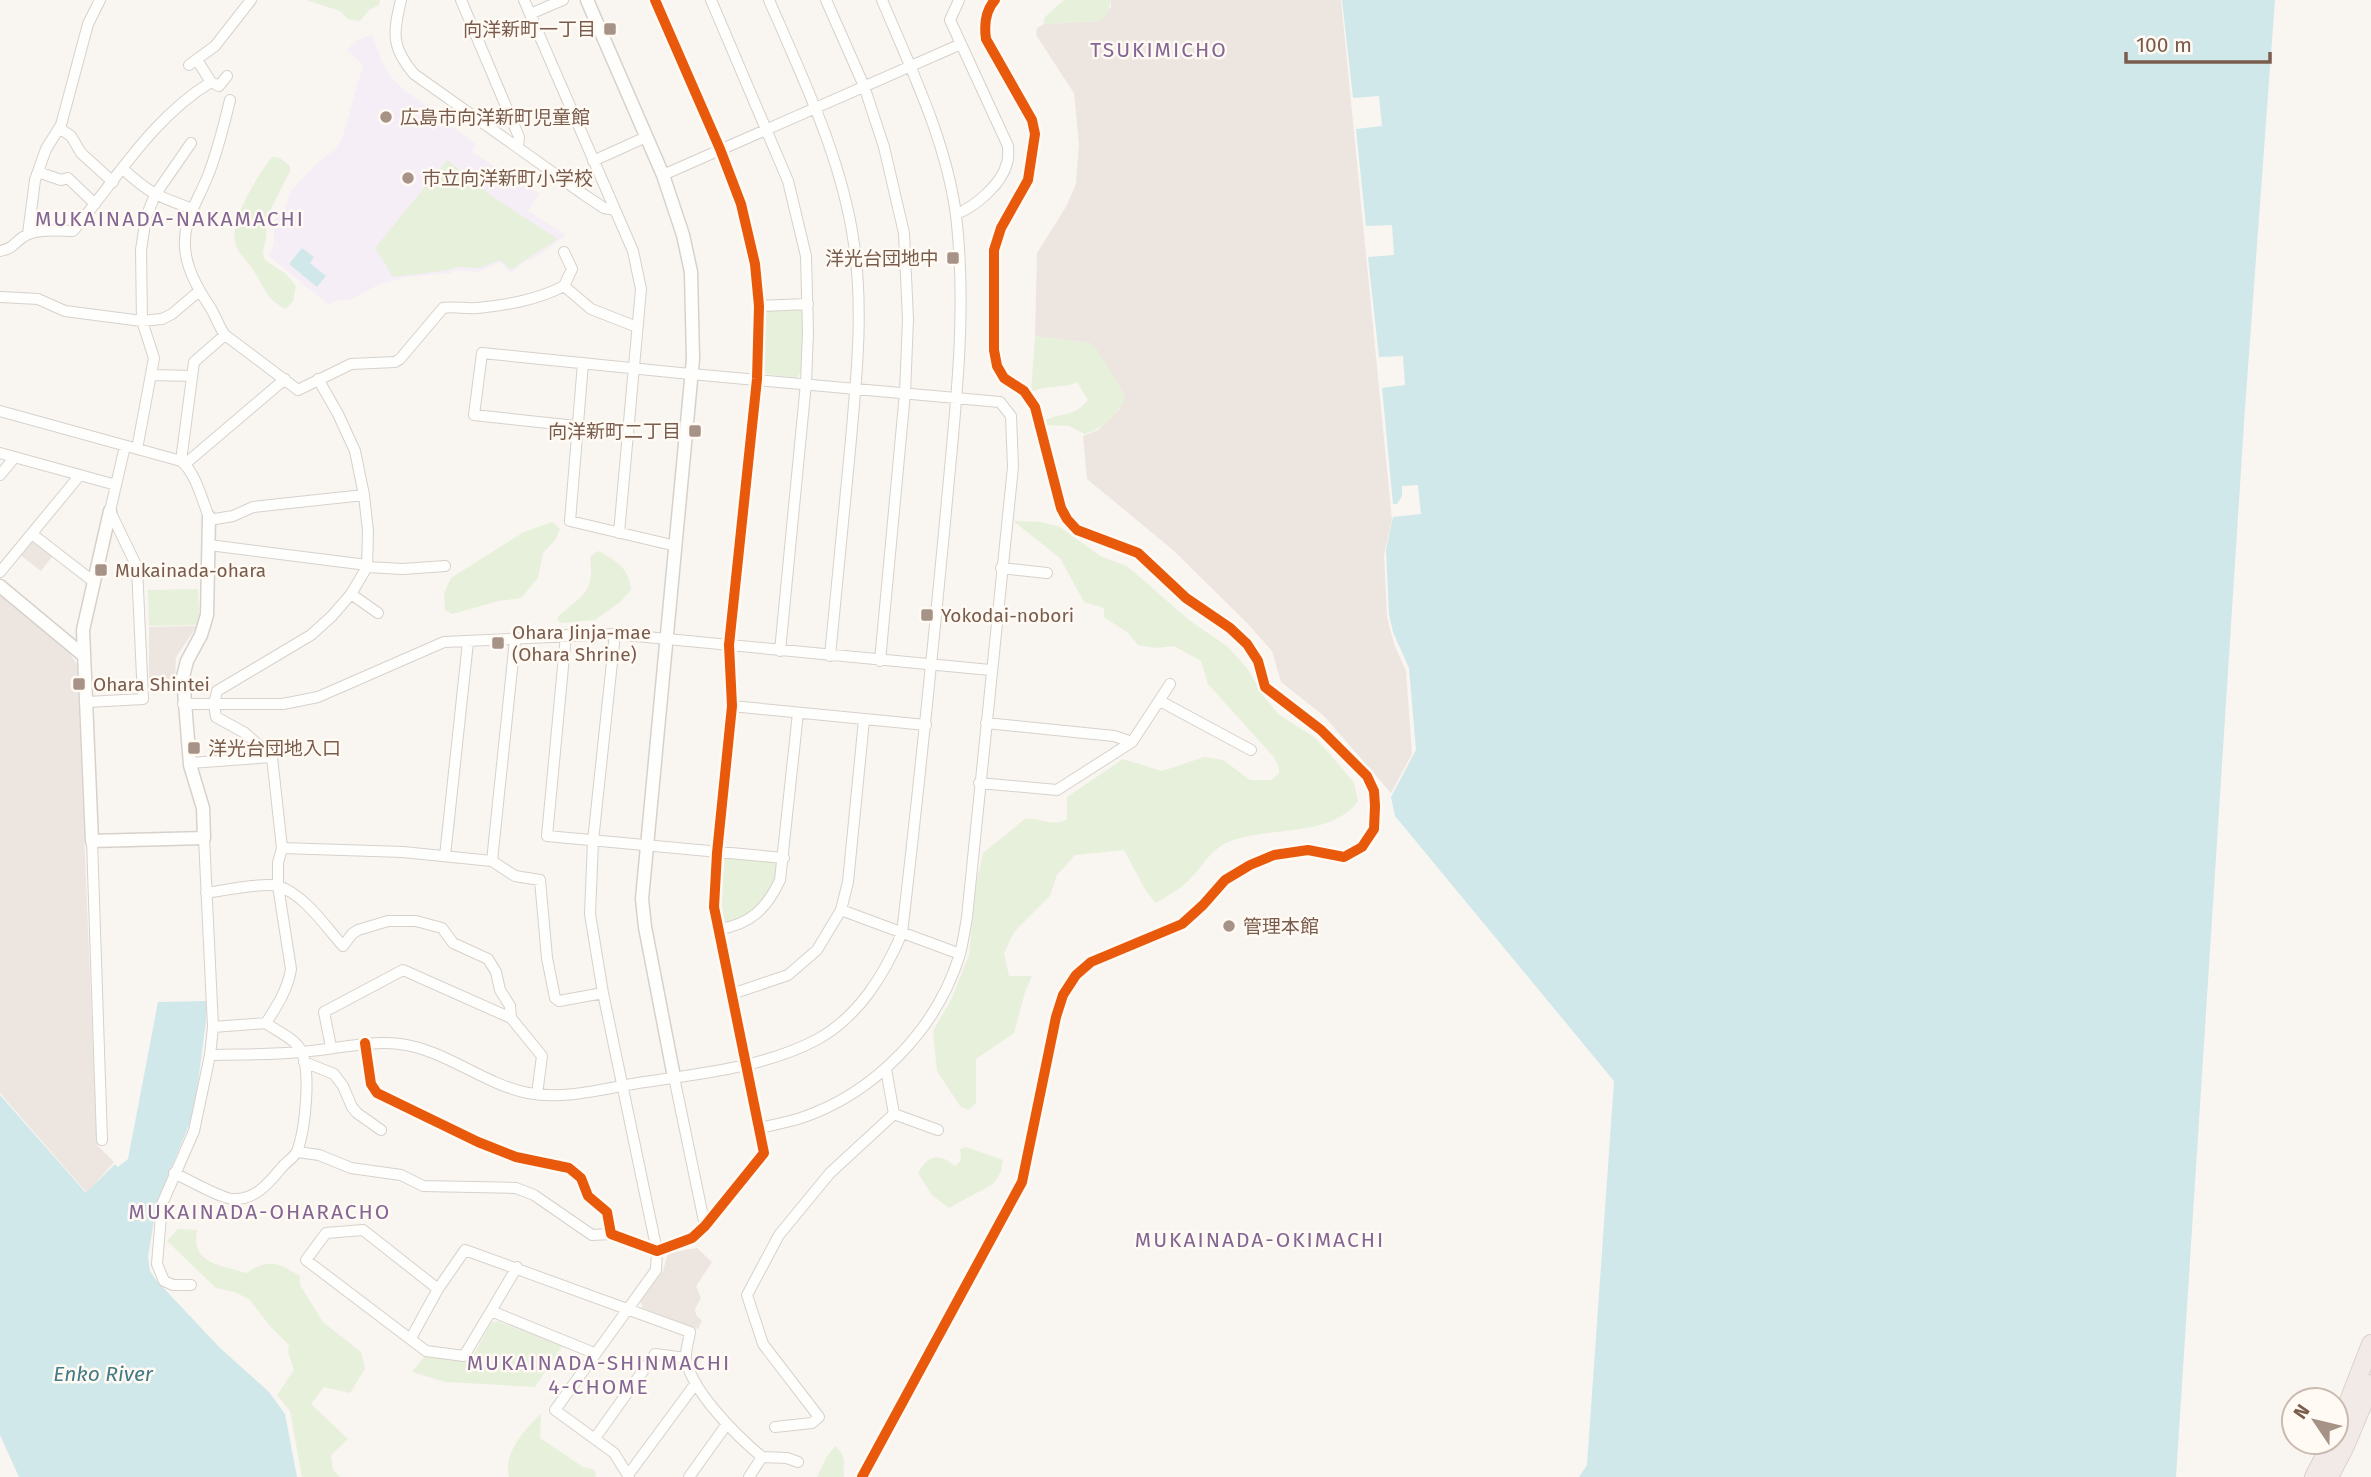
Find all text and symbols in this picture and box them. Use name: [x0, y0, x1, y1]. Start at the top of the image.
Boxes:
place label: 向洋新町一丁目: [463, 18, 596, 41]
marker: 向洋新町一丁目: [602, 21, 618, 37]
scale bar: [2126, 21, 2270, 65]
text: 100 m: [2136, 32, 2192, 58]
district label: TSUKIMICHO: [1090, 37, 1228, 63]
place label: 広島市向洋新町児童館: [400, 106, 590, 129]
marker: 広島市向洋新町児童館: [378, 109, 394, 125]
place label: 市立向洋新町小学校: [422, 167, 593, 190]
marker: 市立向洋新町小学校: [400, 170, 416, 186]
district label: MUKAINADA-NAKAMACHI: [35, 206, 305, 232]
place label: 洋光台団地中: [825, 247, 939, 270]
marker: 洋光台団地中: [945, 250, 961, 266]
place label: 向洋新町二丁目: [548, 420, 681, 443]
marker: 向洋新町二丁目: [687, 423, 703, 439]
place label: Mukainada-ohara: [115, 559, 266, 582]
marker: Mukainada-ohara: [93, 562, 109, 578]
place label: Yokodai-nobori: [941, 604, 1074, 627]
marker: Yokodai-nobori: [919, 607, 935, 623]
place label: Ohara Jinja-mae (Ohara Shrine): [512, 621, 651, 666]
marker: Ohara Jinja-mae (Ohara Shrine): [490, 635, 506, 651]
place label: Ohara Shintei: [93, 673, 210, 696]
marker: Ohara Shintei: [71, 676, 87, 692]
place label: 洋光台団地入口: [208, 737, 341, 760]
marker: 洋光台団地入口: [186, 740, 202, 756]
place label: 管理本館: [1243, 915, 1319, 938]
marker: 管理本館: [1221, 918, 1237, 934]
district label: MUKAINADA-OHARACHO: [129, 1199, 391, 1225]
district label: MUKAINADA-OKIMACHI: [1135, 1227, 1385, 1253]
district label: MUKAINADA-SHINMACHI 4-CHOME: [467, 1350, 731, 1400]
water label: Enko River: [53, 1361, 154, 1387]
north arrow: [2280, 1386, 2350, 1456]
text: N: [2288, 1400, 2315, 1423]

